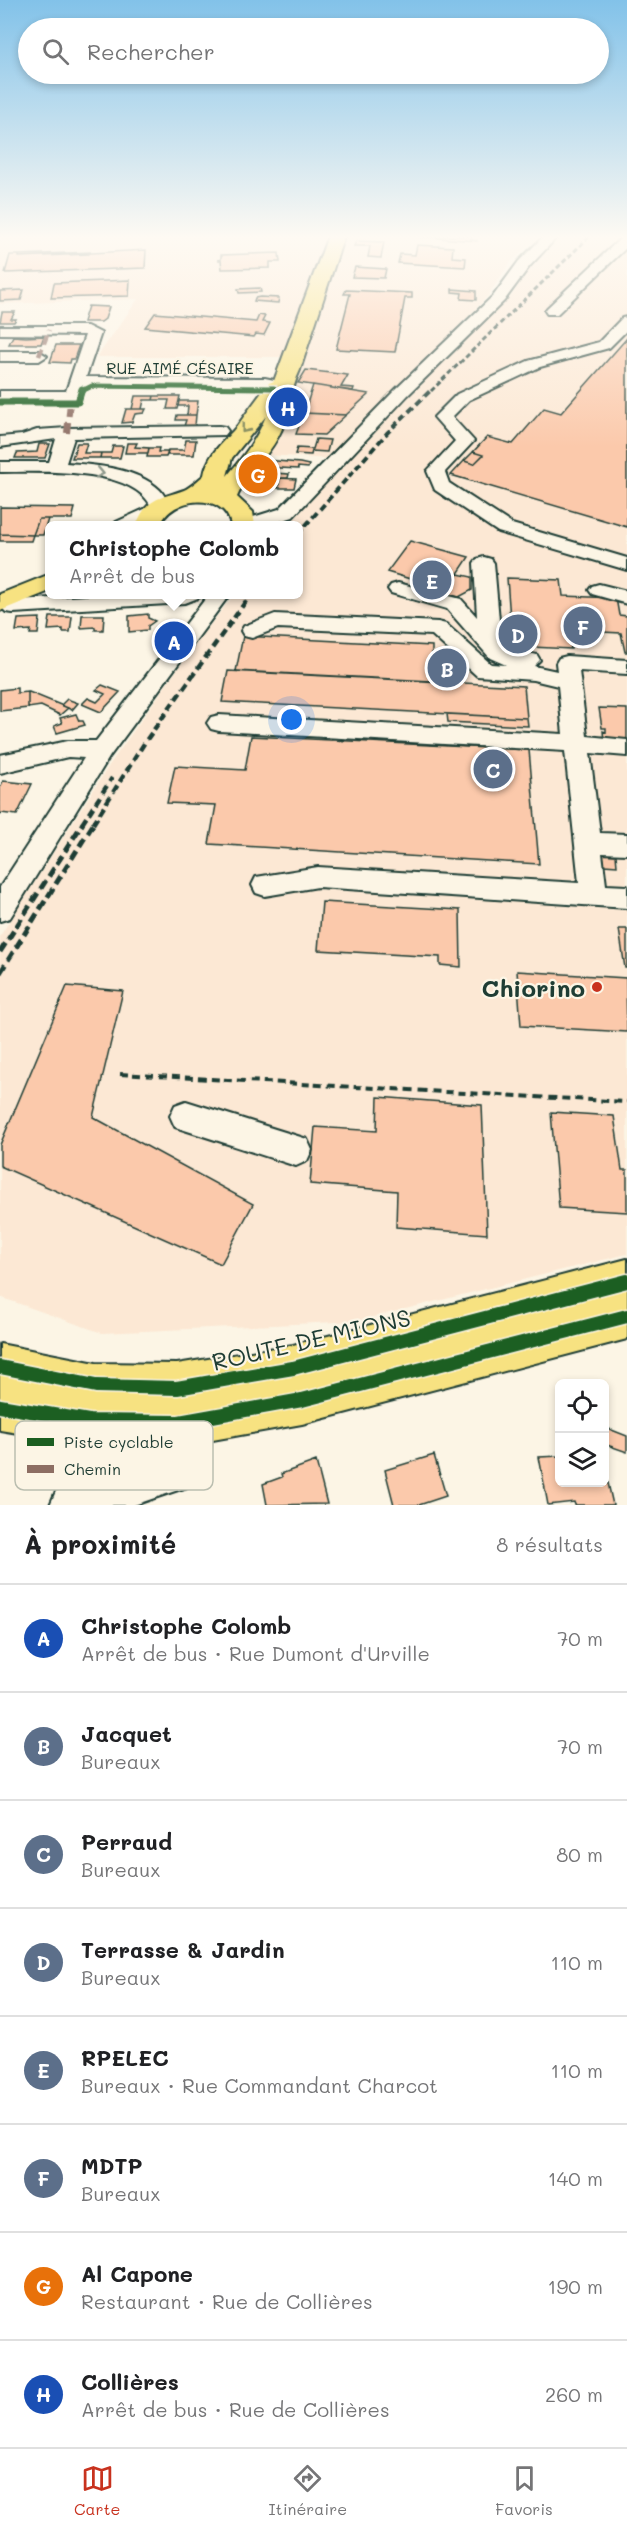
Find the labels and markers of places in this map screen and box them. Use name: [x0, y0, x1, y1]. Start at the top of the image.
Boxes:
pin: H: [268, 384, 308, 430]
pin: G: [238, 452, 278, 496]
pin: E: [412, 558, 452, 602]
pin: F: [564, 604, 602, 648]
pin: D: [498, 612, 538, 656]
pin: A: [154, 618, 194, 664]
pin: B: [428, 646, 466, 690]
pin: C: [474, 746, 512, 792]
place label: Chiorino: [482, 972, 585, 1003]
marker: Chiorino: [590, 980, 604, 994]

